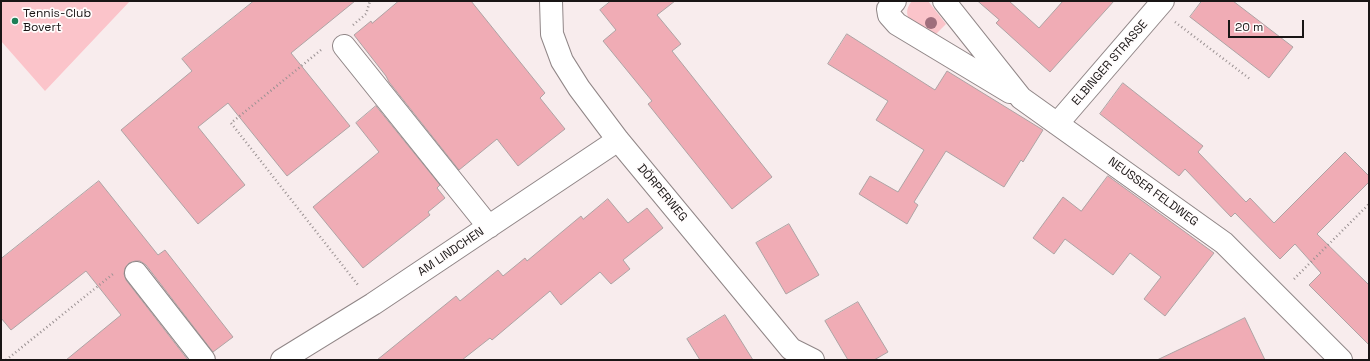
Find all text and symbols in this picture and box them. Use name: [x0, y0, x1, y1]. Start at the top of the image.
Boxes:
place label: Tennis-Club Bovert: [23, 7, 91, 35]
scale bar: [1230, 12, 1306, 38]
marker: Tennis-Club Bovert: [10, 16, 20, 26]
street label: ELBINGER STRASSE: [1069, 17, 1151, 109]
text: 20 m: [1235, 19, 1263, 35]
street label: NEUSSER FELDWEG: [1105, 155, 1201, 229]
street label: DÖRPERWEG: [634, 161, 690, 225]
street label: AM LINDCHEN: [415, 225, 487, 279]

